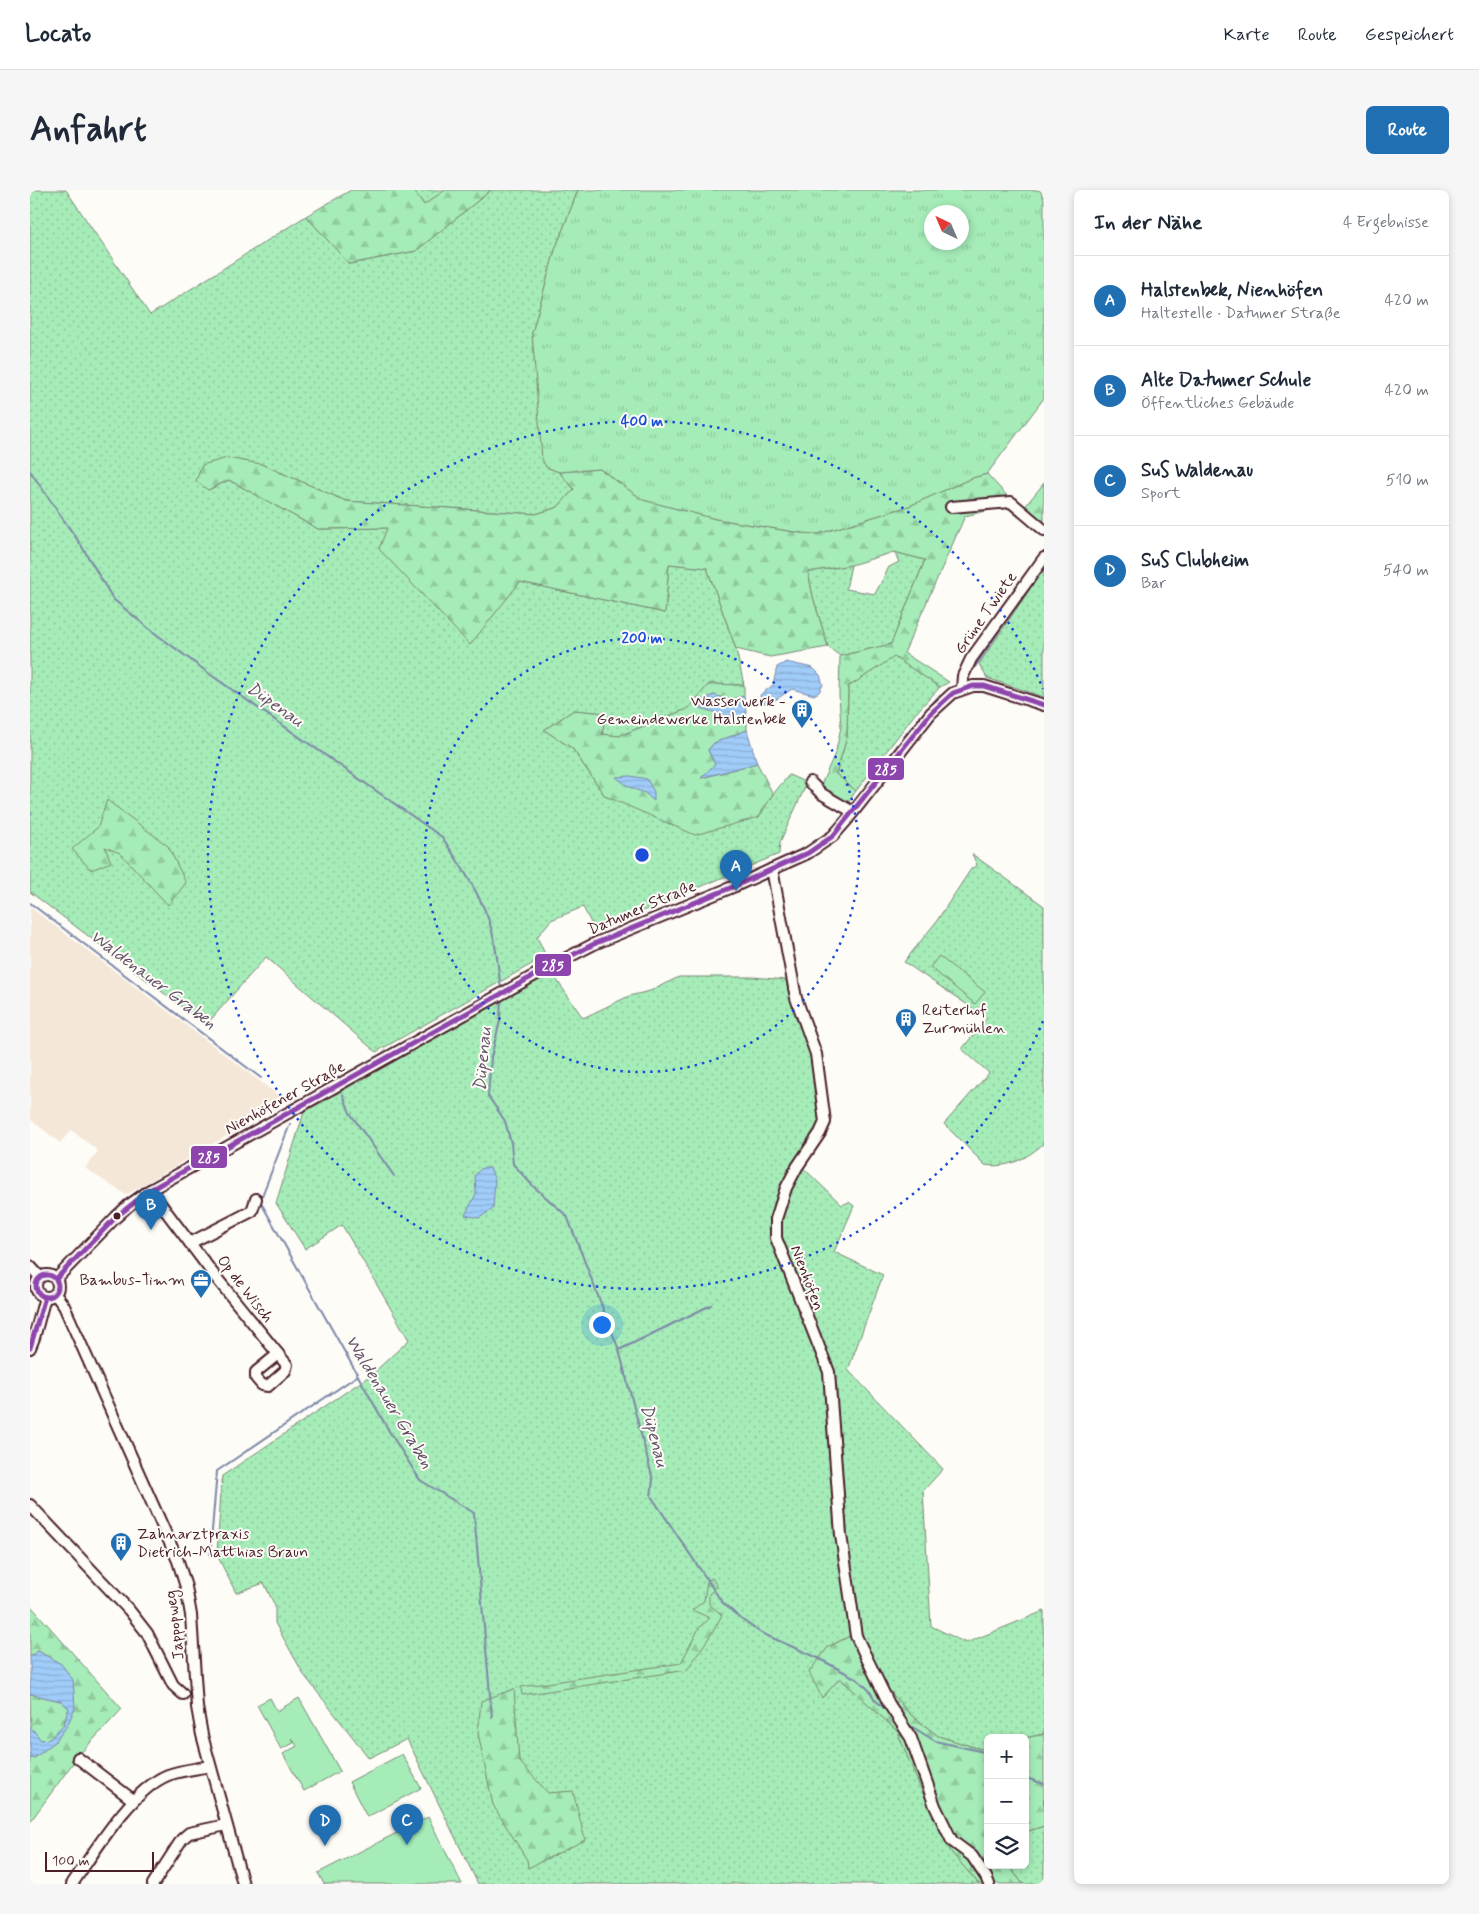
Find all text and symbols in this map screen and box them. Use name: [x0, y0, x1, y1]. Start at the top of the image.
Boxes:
text: Locato: [25, 19, 91, 50]
text: Karte: [1224, 23, 1270, 47]
text: Route: [1298, 23, 1337, 47]
text: Gespeichert: [1365, 23, 1454, 47]
button: Route: [1366, 106, 1449, 154]
text: Anfahrt: [30, 107, 147, 153]
north arrow: [924, 205, 969, 250]
text: In der Nähe: [1094, 209, 1202, 237]
text: 4 Ergebnisse: [1343, 212, 1429, 233]
text: Halstenbek, Nienhöfen: [1141, 278, 1323, 303]
text: A: [1105, 290, 1115, 311]
text: 420 m: [1385, 290, 1429, 311]
text: Haltestelle · Datumer Straße: [1141, 303, 1341, 324]
text: Alte Datumer Schule: [1141, 368, 1311, 393]
text: B: [1105, 380, 1115, 401]
text: 420 m: [1385, 380, 1429, 401]
text: Öffentliches Gebäude: [1141, 393, 1295, 414]
text: 400 m: [621, 412, 663, 432]
text: SuS Waldenau: [1141, 458, 1253, 483]
text: C: [1104, 470, 1116, 491]
text: 510 m: [1386, 470, 1429, 491]
text: Sport: [1141, 483, 1181, 504]
text: SuS Clubheim: [1141, 548, 1249, 573]
text: D: [1104, 560, 1116, 581]
text: 540 m: [1383, 560, 1429, 581]
street label: Grüne Twiete: [950, 568, 1022, 658]
text: Bar: [1141, 573, 1166, 594]
text: 200 m: [622, 629, 663, 649]
water label: Düpenau: [242, 677, 309, 734]
place label: Wasserwerk - Gemeindewerke Halstenbek: [597, 691, 786, 730]
building icon: Wasserwerk - Gemeindewerke Halstenbek: [790, 698, 814, 729]
line badge: 285: [867, 757, 905, 781]
text: 285: [875, 761, 897, 779]
centre of rings: [633, 846, 651, 864]
pin: A: [720, 850, 752, 891]
street label: Datumer Straße: [585, 876, 699, 940]
water label: Waldenauer Graben: [85, 925, 221, 1035]
line badge: 285: [534, 953, 572, 977]
text: 285: [542, 957, 564, 975]
place label: Reiterhof Zurmühlen: [922, 1000, 1006, 1039]
building icon: Reiterhof Zurmühlen: [894, 1007, 918, 1038]
water label: Düpenau: [468, 1026, 498, 1092]
street label: Nienhöfener Straße: [221, 1056, 349, 1140]
line badge: 285: [190, 1145, 228, 1169]
text: 285: [198, 1149, 220, 1167]
pin: B: [135, 1189, 167, 1230]
unlabelled marker: [112, 1211, 122, 1221]
street label: Nienhöfen: [785, 1242, 829, 1314]
street label: Op de Wisch: [212, 1251, 278, 1327]
office icon: Bambus-Timm: [189, 1268, 213, 1299]
place label: Bambus-Timm: [79, 1270, 185, 1291]
your location: [589, 1312, 615, 1338]
water label: Waldenauer Graben: [340, 1331, 438, 1473]
water label: Düpenau: [634, 1402, 674, 1471]
place label: Zahnarztpraxis Dietrich-Matthias Braun: [137, 1524, 308, 1563]
building icon: Zahnarztpraxis Dietrich-Matthias Braun: [109, 1531, 133, 1562]
street label: Jappopweg: [160, 1589, 191, 1661]
map controls: [984, 1734, 1029, 1869]
button: +: [984, 1734, 1029, 1779]
button: −: [984, 1779, 1029, 1824]
pin: C: [391, 1804, 423, 1845]
pin: D: [309, 1805, 341, 1846]
button: layers: [984, 1824, 1029, 1869]
scale bar: [45, 1849, 154, 1872]
text: 100 m: [52, 1852, 90, 1870]

